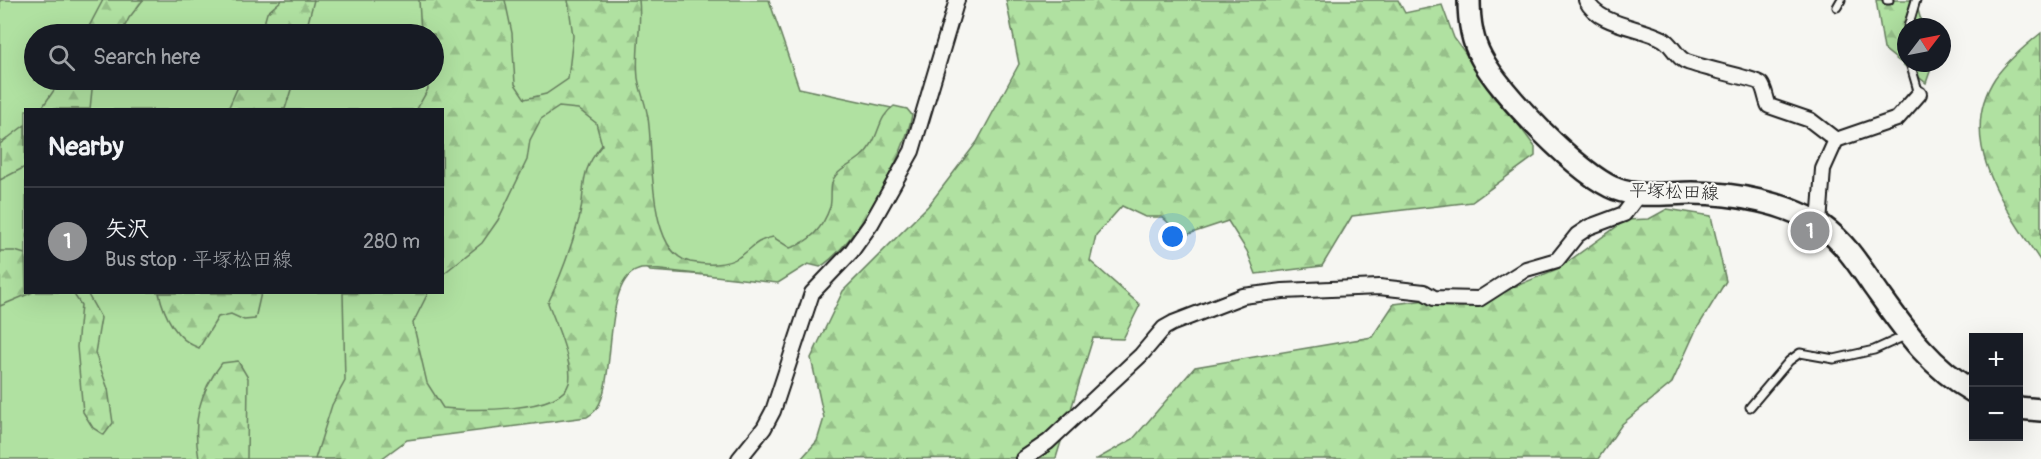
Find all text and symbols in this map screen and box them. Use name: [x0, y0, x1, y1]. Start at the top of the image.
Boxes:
north arrow: [1897, 18, 1951, 72]
search box: [24, 24, 444, 90]
icon: search: [45, 41, 78, 74]
text: Search here: [93, 43, 200, 71]
text: Nearby: [48, 131, 124, 163]
street label: 平塚松田線: [1629, 179, 1719, 205]
pin: 1: [1790, 208, 1830, 254]
text: 矢沢: [105, 215, 149, 243]
your location: [1158, 222, 1187, 251]
text: 1: [64, 229, 71, 254]
text: 280 m: [363, 229, 420, 254]
text: Bus stop · 平塚松田線: [105, 247, 292, 272]
map controls: [1969, 333, 2023, 441]
button: +: [1969, 333, 2023, 387]
button: −: [1969, 387, 2023, 441]

